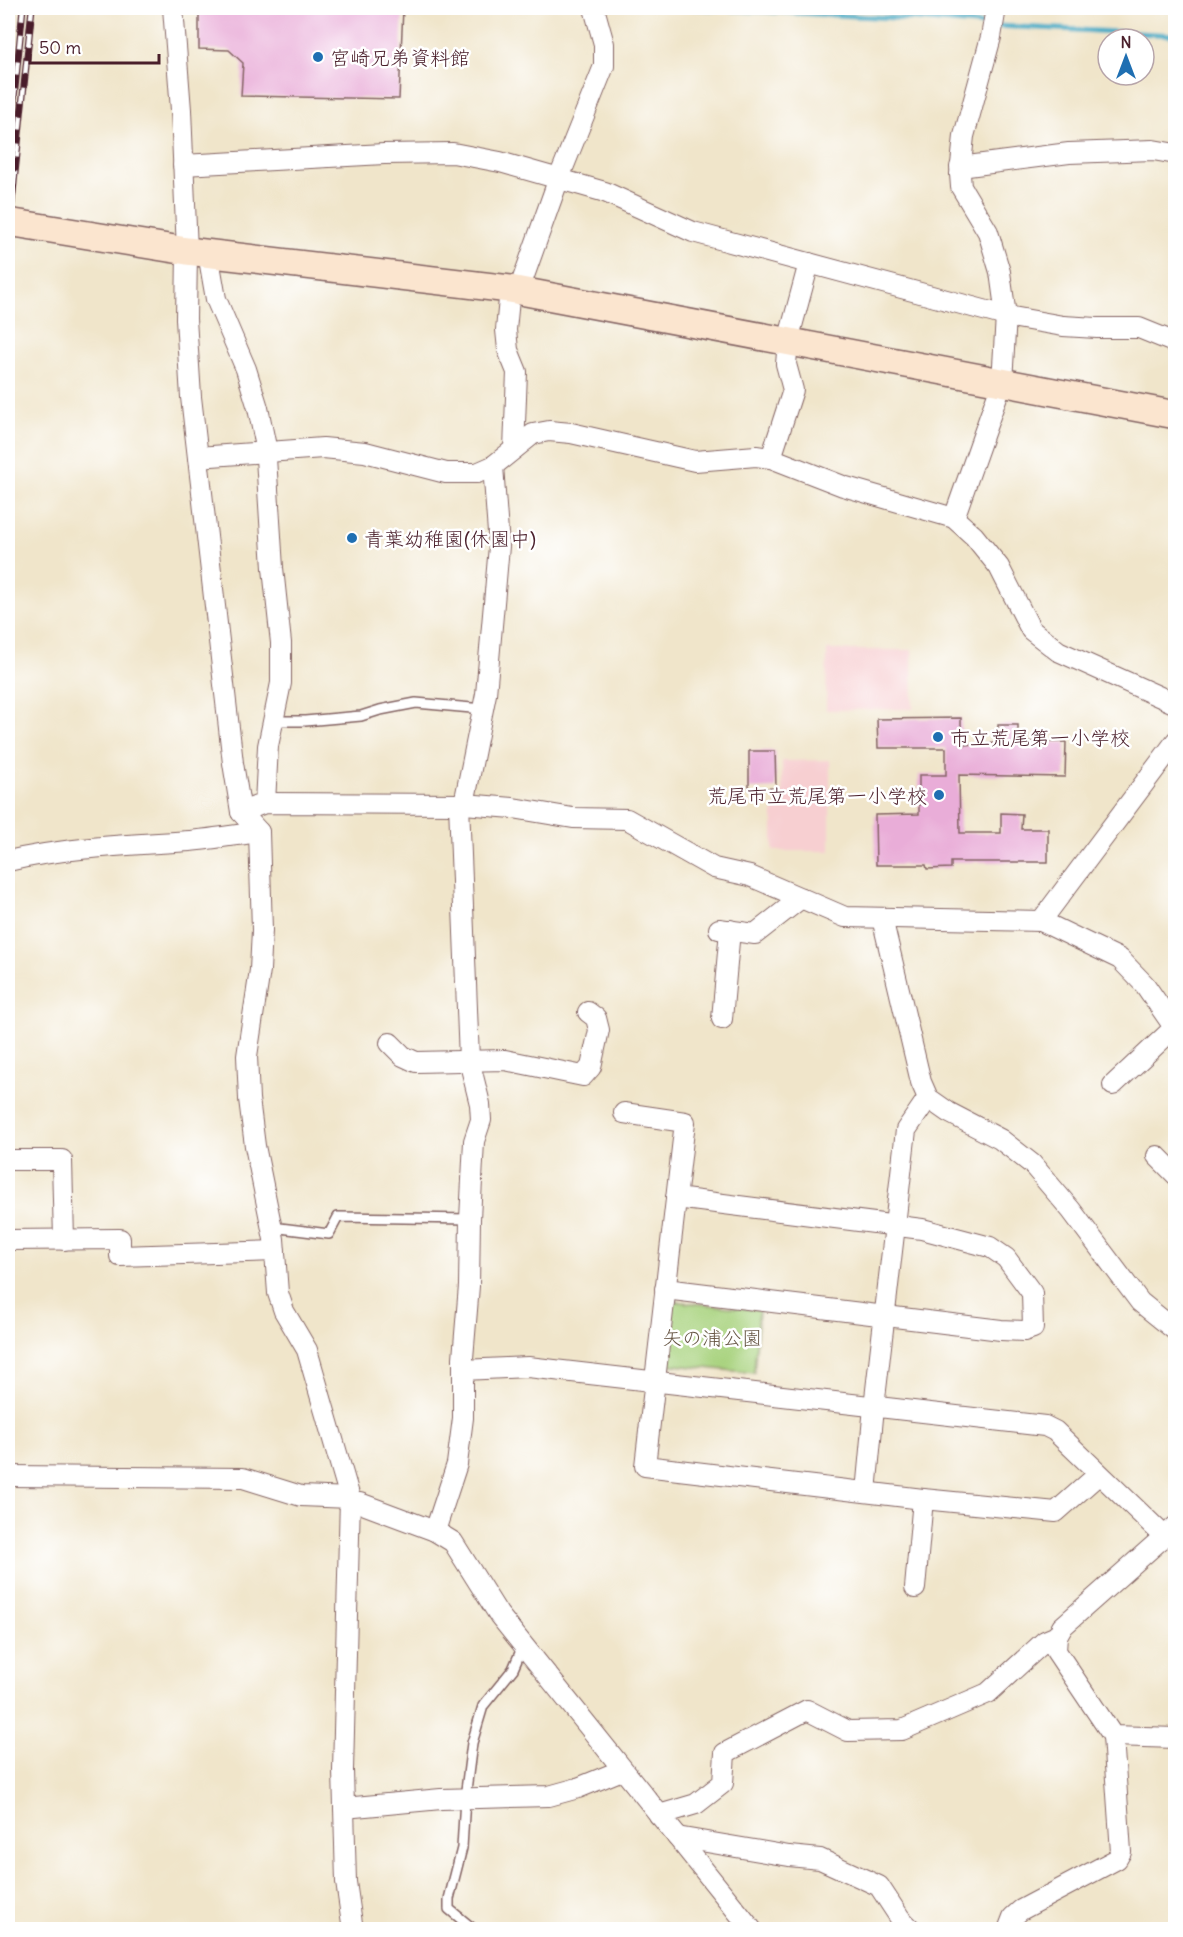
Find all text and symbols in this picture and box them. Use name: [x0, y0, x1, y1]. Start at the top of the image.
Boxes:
scale bar: [30, 27, 159, 65]
north arrow: [1096, 27, 1156, 87]
text: N: [1120, 32, 1132, 52]
text: 50 m: [39, 36, 81, 59]
place label: 宮崎兄弟資料館: [330, 45, 470, 70]
marker: 宮崎兄弟資料館: [311, 50, 325, 64]
place label: 青葉幼稚園(休園中): [364, 526, 536, 551]
marker: 青葉幼稚園(休園中): [345, 531, 359, 545]
place label: 市立荒尾第一小学校: [950, 725, 1130, 750]
marker: 市立荒尾第一小学校: [931, 730, 945, 744]
place label: 荒尾市立荒尾第一小学校: [707, 783, 927, 808]
marker: 荒尾市立荒尾第一小学校: [932, 788, 946, 802]
park label: 矢の浦公園: [662, 1325, 762, 1350]

